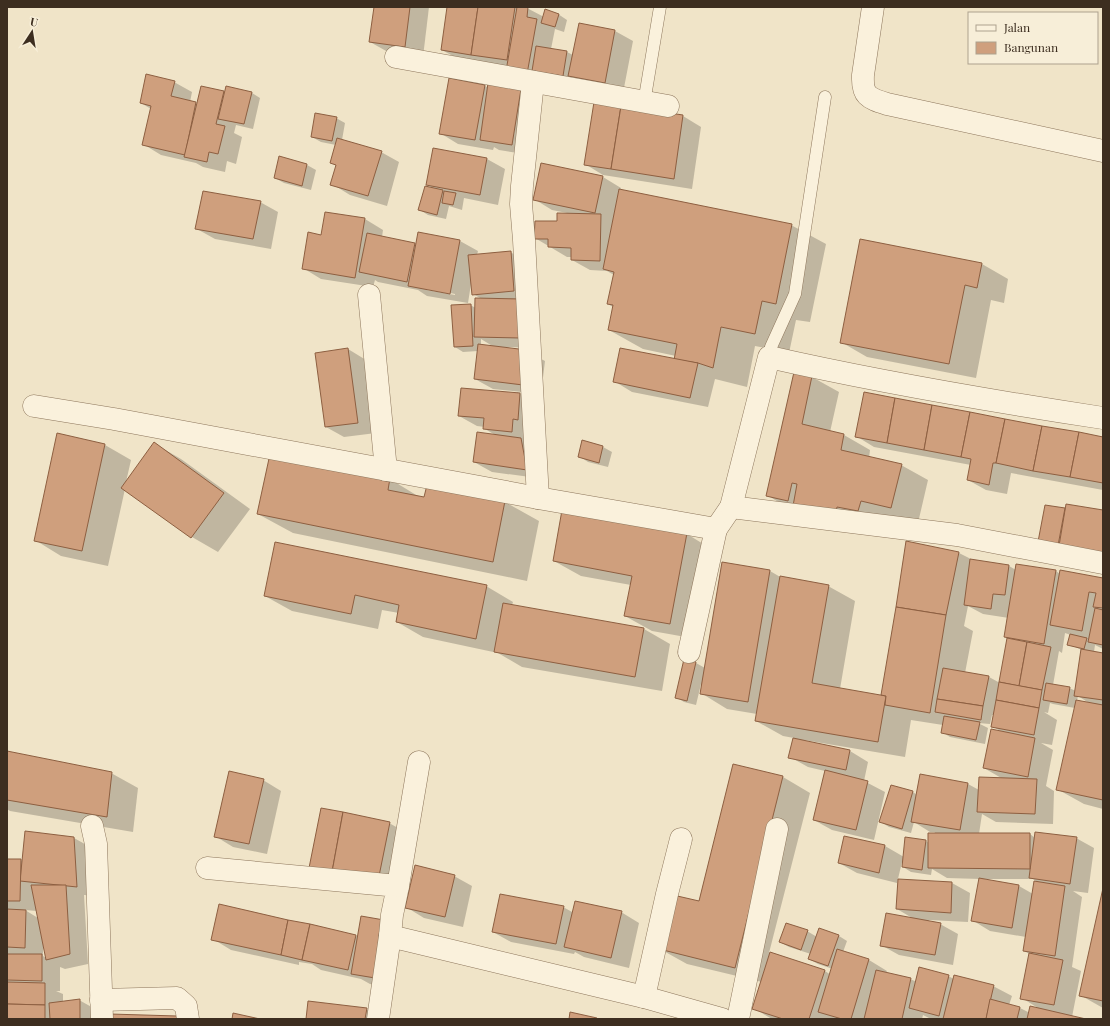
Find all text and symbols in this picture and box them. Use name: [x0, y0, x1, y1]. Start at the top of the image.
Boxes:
north arrow: [12, 12, 52, 52]
legend: [968, 12, 1098, 64]
text: U: [29, 14, 40, 30]
text: Jalan: [1003, 19, 1030, 35]
text: Bangunan: [1004, 39, 1058, 55]

